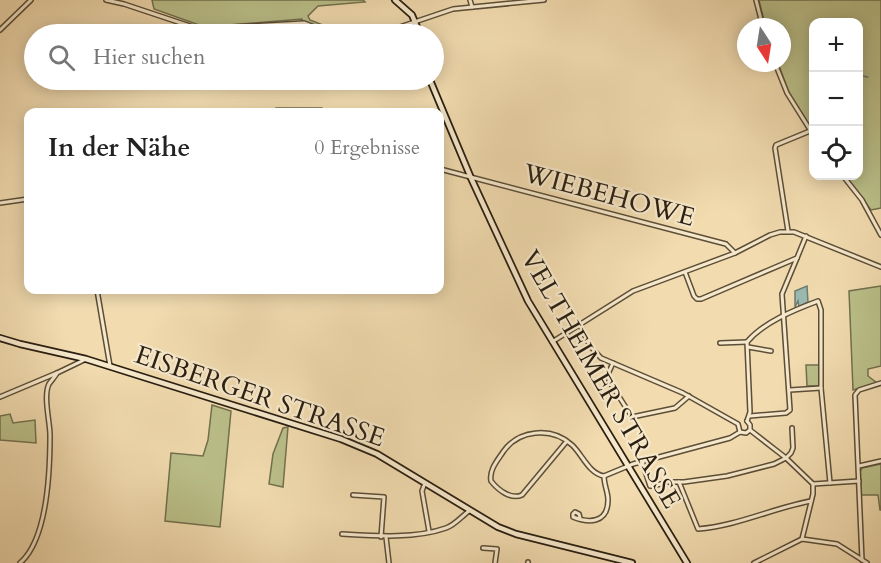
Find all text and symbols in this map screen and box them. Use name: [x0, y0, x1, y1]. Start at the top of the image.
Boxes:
north arrow: [737, 18, 791, 72]
map controls: [809, 18, 863, 180]
button: +: [809, 18, 863, 72]
search box: [24, 24, 444, 90]
icon: search: [45, 41, 78, 74]
text: Hier suchen: [93, 42, 206, 72]
button: −: [809, 72, 863, 126]
button: locate: [809, 126, 863, 180]
text: In der Nähe: [48, 130, 190, 165]
text: 0 Ergebnisse: [314, 134, 420, 161]
street label: WIEBEHOWE: [518, 155, 699, 235]
street label: VELTHEIMER STRASSE: [513, 243, 689, 515]
street label: EISBERGER STRASSE: [130, 337, 390, 455]

